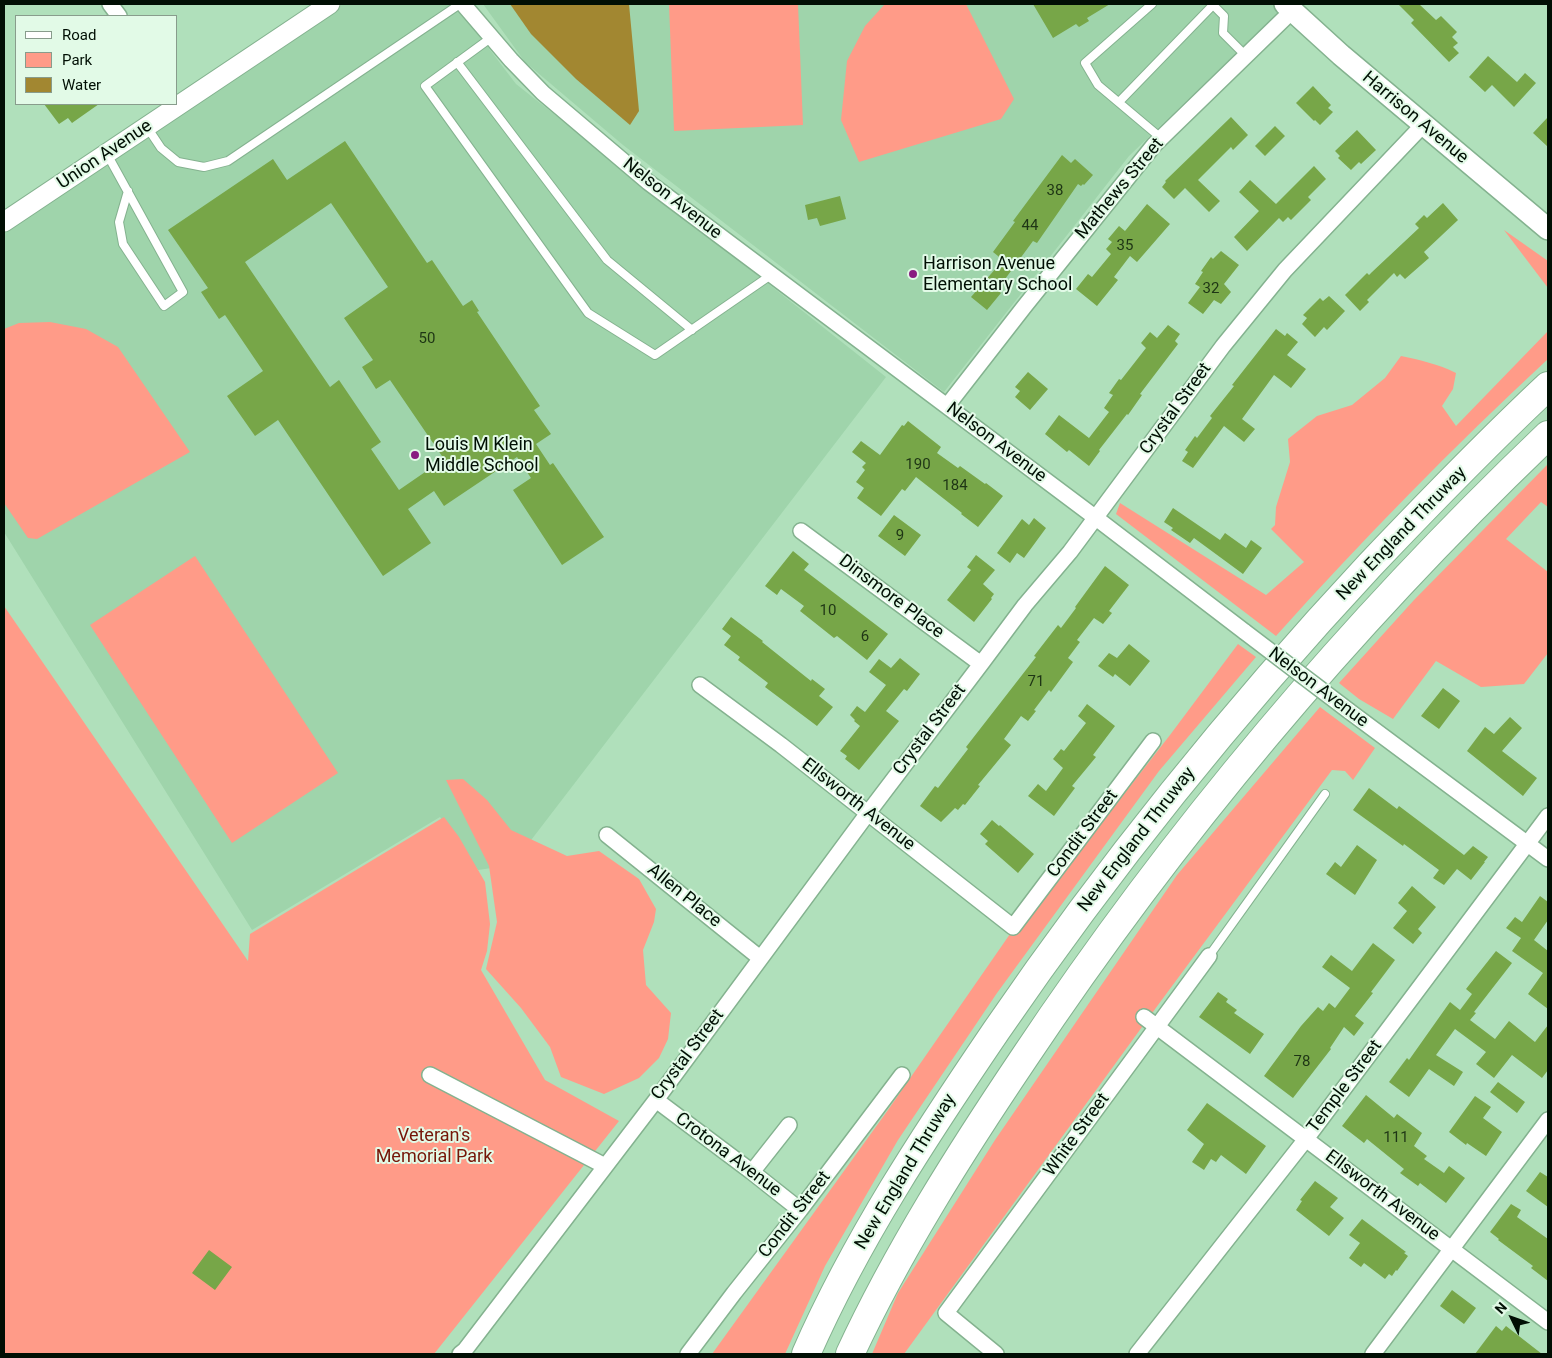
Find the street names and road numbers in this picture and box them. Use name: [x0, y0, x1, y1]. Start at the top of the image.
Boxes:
street label: Harrison Avenue: [1357, 67, 1473, 169]
street label: Union Avenue: [54, 115, 156, 195]
street label: Mathews Street: [1071, 134, 1169, 244]
street label: Nelson Avenue: [618, 154, 726, 244]
street label: Crystal Street: [1136, 359, 1216, 459]
street label: Nelson Avenue: [942, 398, 1050, 488]
street label: New England Thruway: [1332, 463, 1472, 605]
street label: Dinsmore Place: [834, 550, 948, 644]
street label: Nelson Avenue: [1264, 643, 1372, 733]
street label: Crystal Street: [889, 680, 971, 780]
street label: Ellsworth Avenue: [797, 754, 919, 856]
street label: New England Thruway: [1074, 763, 1200, 917]
street label: Condit Street: [1043, 786, 1123, 882]
street label: Allen Place: [643, 860, 725, 932]
street label: Crystal Street: [647, 1005, 729, 1105]
street label: Temple Street: [1303, 1036, 1387, 1138]
street label: White Street: [1040, 1089, 1114, 1181]
street label: New England Thruway: [851, 1090, 961, 1254]
street label: Crotona Avenue: [671, 1108, 785, 1202]
street label: Ellsworth Avenue: [1321, 1146, 1443, 1246]
street label: Condit Street: [754, 1167, 836, 1263]

